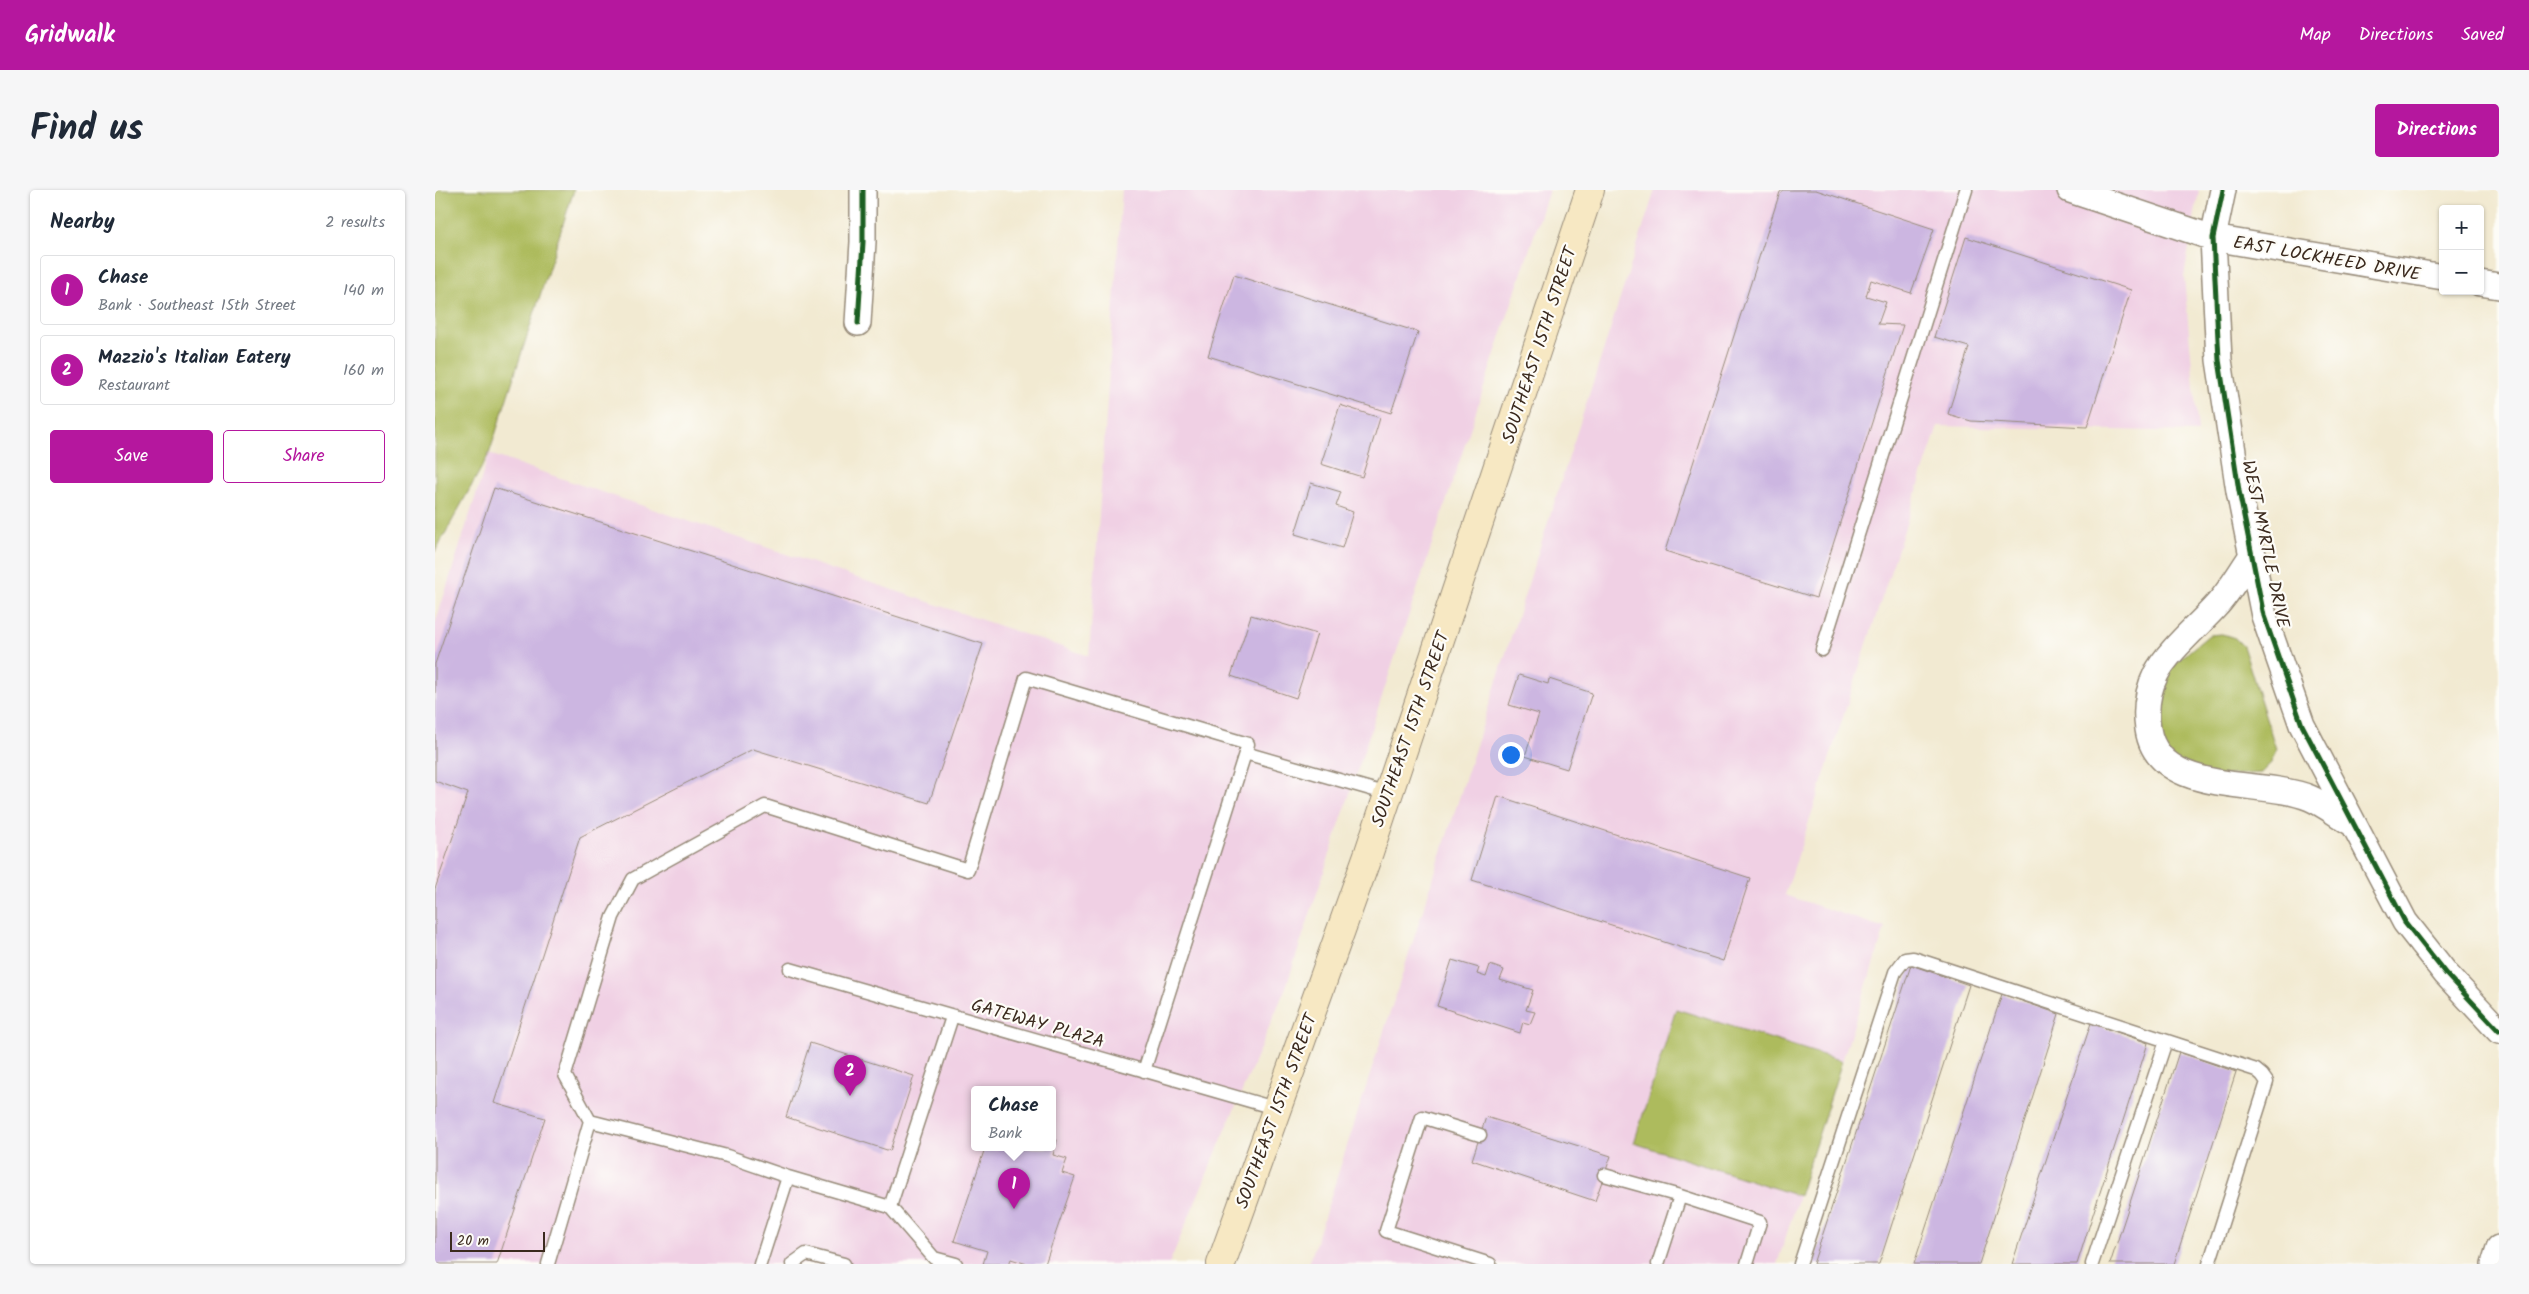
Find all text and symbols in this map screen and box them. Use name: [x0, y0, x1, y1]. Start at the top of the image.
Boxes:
text: Gridwalk: [25, 16, 115, 55]
text: Map: [2299, 21, 2331, 50]
text: Directions: [2359, 21, 2433, 50]
text: Saved: [2461, 21, 2504, 50]
text: Find us: [30, 102, 143, 158]
button: Directions: [2375, 104, 2499, 157]
map controls: [2439, 205, 2484, 295]
button: +: [2439, 205, 2484, 250]
text: Nearby: [50, 206, 115, 239]
text: 2 results: [325, 210, 385, 235]
street label: EAST LOCKHEED DRIVE: [2231, 229, 2423, 290]
street label: SOUTHEAST 15TH STREET: [1495, 242, 1586, 448]
button: −: [2439, 250, 2484, 295]
text: Chase: [98, 263, 148, 293]
text: 1: [65, 278, 69, 303]
text: 140 m: [343, 278, 384, 303]
text: Bank · Southeast 15th Street: [98, 293, 296, 318]
text: Mazzio's Italian Eatery: [98, 343, 291, 373]
text: 2: [62, 358, 72, 383]
text: 160 m: [343, 358, 384, 383]
text: Restaurant: [98, 373, 170, 398]
button: Save: [50, 430, 213, 483]
button: Share: [223, 430, 385, 483]
street label: WEST MYRTLE DRIVE: [2233, 458, 2297, 631]
street label: SOUTHEAST 15TH STREET: [1364, 626, 1459, 831]
your location: [1498, 742, 1524, 768]
street label: GATEWAY PLAZA: [968, 992, 1108, 1057]
street label: SOUTHEAST 15TH STREET: [1229, 1009, 1327, 1213]
pin: 2: [834, 1055, 866, 1096]
popup: [971, 1086, 1056, 1151]
text: Chase: [988, 1091, 1039, 1121]
text: Bank: [988, 1121, 1022, 1146]
pin: 1: [998, 1168, 1030, 1209]
scale bar: [450, 1229, 545, 1252]
text: 20 m: [457, 1230, 489, 1252]

